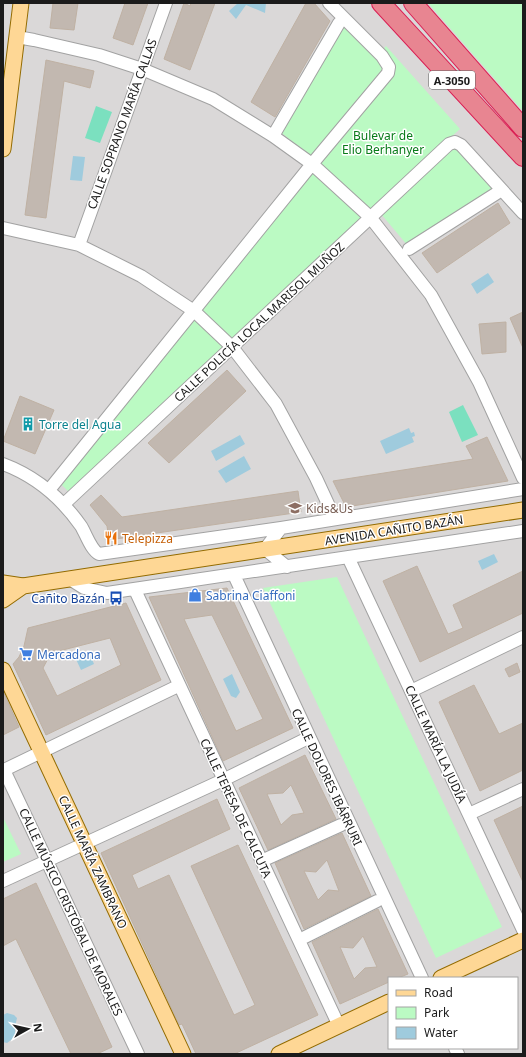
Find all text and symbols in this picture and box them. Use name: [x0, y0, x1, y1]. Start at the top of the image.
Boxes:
street label: CALLE SOPRANO MARÍA CALLAS: [83, 36, 161, 212]
road number: A-3050: [429, 71, 475, 89]
park label: Bulevar de Elio Berhanyer: [342, 127, 424, 158]
street label: CALLE POLICÍA LOCAL MARISOL MUÑOZ: [170, 238, 348, 406]
building icon: Torre del Agua: [20, 416, 36, 432]
place label: Torre del Agua: [39, 416, 121, 433]
school or university icon: Kids&Us: [287, 500, 303, 516]
place label: Kids&Us: [306, 500, 353, 517]
street label: AVENIDA CAÑITO BAZÁN: [324, 511, 464, 549]
restaurant icon: Telepizza: [103, 530, 119, 546]
place label: Telepizza: [122, 530, 173, 547]
shop icon: Sabrina Ciaffoni: [187, 587, 203, 603]
place label: Sabrina Ciaffoni: [206, 587, 295, 604]
place label: Cañito Bazán: [31, 590, 105, 607]
bus stop icon: Cañito Bazán: [108, 590, 124, 606]
supermarket icon: Mercadona: [18, 646, 34, 662]
place label: Mercadona: [37, 646, 101, 663]
street label: CALLE MARÍA LA JUDÍA: [401, 682, 471, 806]
street label: CALLE DOLORES IBÁRRURI: [288, 706, 366, 848]
street label: CALLE TERESA DE CALCUTA: [196, 735, 276, 881]
street label: CALLE MARÍA ZAMBRANO: [55, 793, 131, 931]
street label: CALLE MÚSICO CRISTÓBAL DE MORALES: [15, 805, 127, 1019]
legend: [388, 977, 518, 1049]
text: Road: [424, 984, 453, 1001]
text: Park: [424, 1004, 450, 1021]
north arrow: [8, 1009, 48, 1049]
text: N: [30, 1022, 46, 1033]
text: Water: [424, 1024, 458, 1041]

